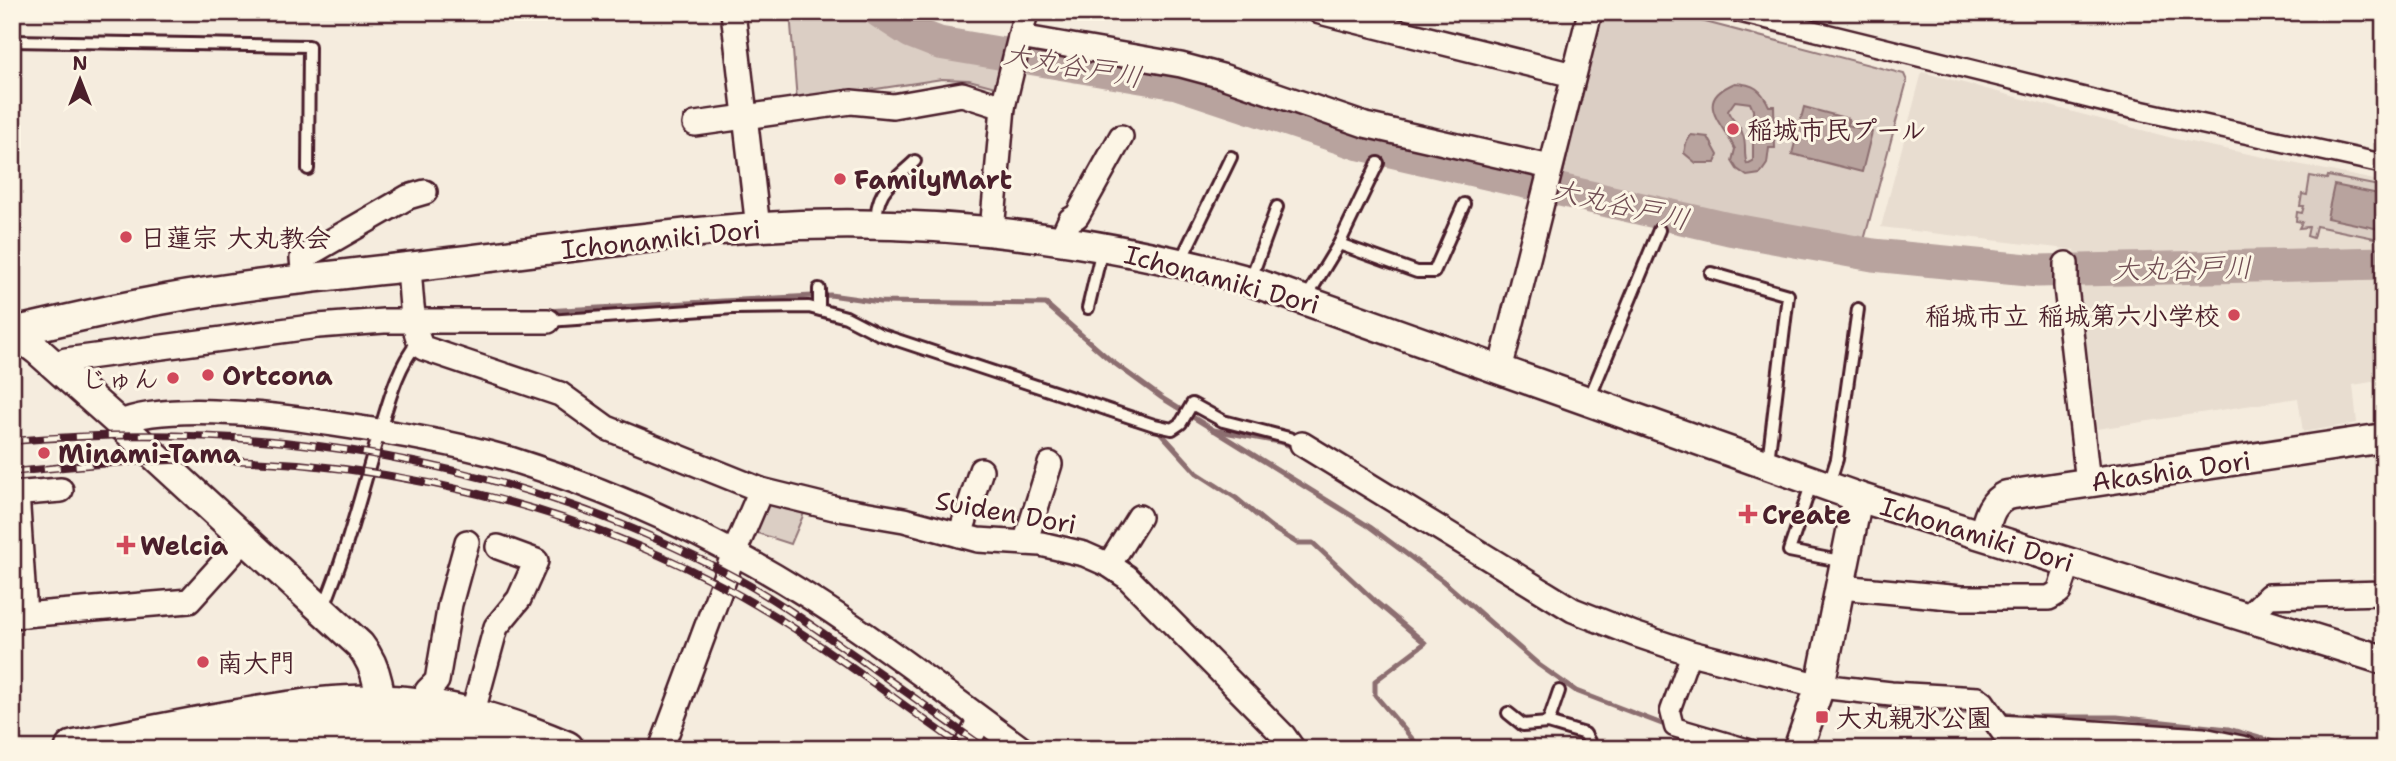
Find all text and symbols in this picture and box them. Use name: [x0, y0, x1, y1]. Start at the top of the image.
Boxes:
water label: 大丸谷戸川: [1001, 34, 1145, 96]
north arrow: [46, 46, 116, 116]
text: N: [72, 51, 88, 76]
place label: 稲城市民プール: [1747, 112, 1926, 147]
marker: 稲城市民プール: [1725, 121, 1741, 137]
place label: FamilyMart: [854, 162, 1012, 197]
water label: 大丸谷戸川: [1549, 170, 1693, 238]
marker: FamilyMart: [832, 171, 848, 187]
street label: Ichonamiki Dori: [559, 211, 763, 267]
place label: 日蓮宗 大丸教会: [140, 220, 331, 255]
marker: 日蓮宗 大丸教会: [118, 229, 134, 245]
street label: Ichonamiki Dori: [1121, 236, 1323, 322]
water label: 大丸谷戸川: [2112, 248, 2252, 288]
place label: 稲城市立 稲城第六小学校: [1925, 298, 2220, 333]
marker: 稲城市立 稲城第六小学校: [2226, 307, 2242, 323]
place label: Ortcona: [222, 358, 333, 393]
place label: じゅん: [81, 361, 159, 396]
marker: Ortcona: [200, 367, 216, 383]
marker: じゅん: [165, 370, 181, 386]
place label: Minami-Tama: [58, 436, 241, 471]
street label: Akashia Dori: [2089, 442, 2253, 500]
marker: Minami-Tama: [36, 445, 52, 461]
street label: Suiden Dori: [933, 482, 1079, 542]
street label: Ichonamiki Dori: [1876, 488, 2078, 580]
place label: Create: [1762, 497, 1851, 532]
marker: Create: [1740, 506, 1756, 522]
place label: Welcia: [140, 528, 229, 563]
marker: Welcia: [118, 537, 134, 553]
place label: 南大門: [217, 645, 295, 680]
marker: 南大門: [195, 654, 211, 670]
place label: 大丸親水公園: [1836, 700, 1992, 735]
marker: 大丸親水公園: [1814, 709, 1830, 725]

